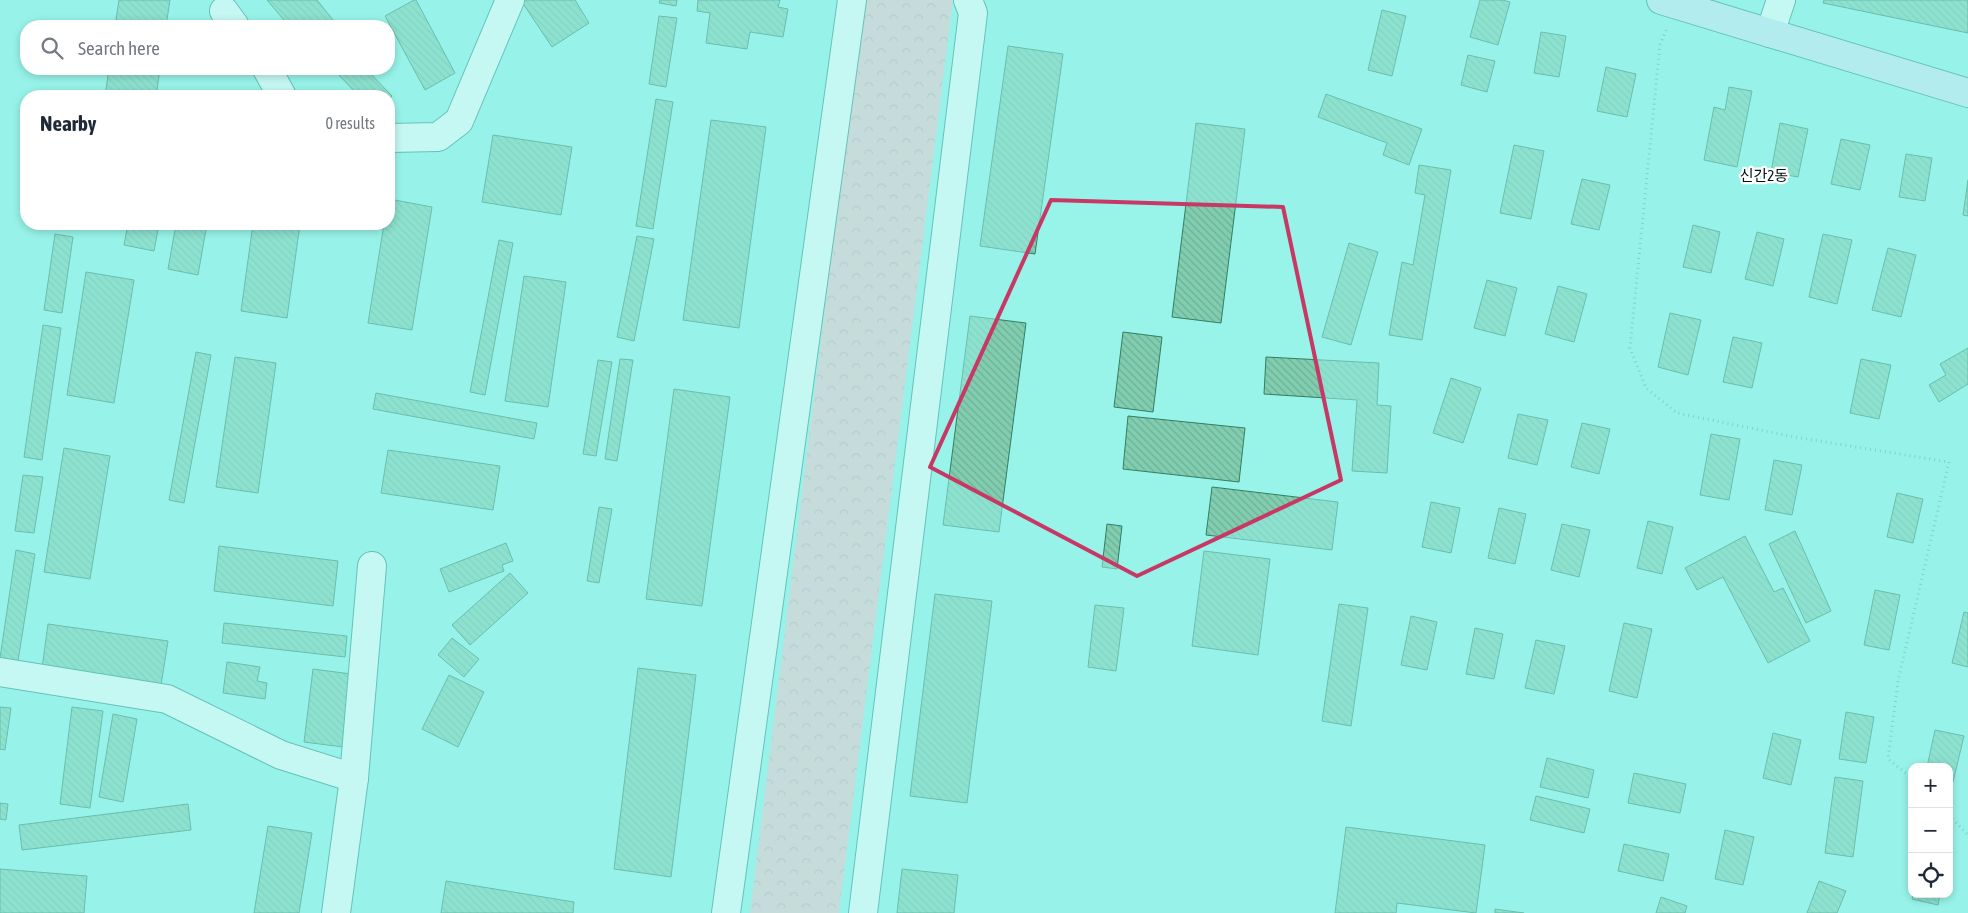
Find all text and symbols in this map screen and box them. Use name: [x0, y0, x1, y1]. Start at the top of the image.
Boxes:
search box: [20, 20, 395, 75]
icon: search: [38, 34, 66, 62]
text: Search here: [78, 37, 160, 59]
text: Nearby: [40, 111, 96, 135]
text: 0 results: [325, 114, 375, 132]
district label: 신간2동: [1740, 167, 1788, 184]
map controls: [1908, 763, 1953, 898]
button: +: [1908, 763, 1953, 808]
button: −: [1908, 808, 1953, 853]
button: locate: [1908, 853, 1953, 898]

